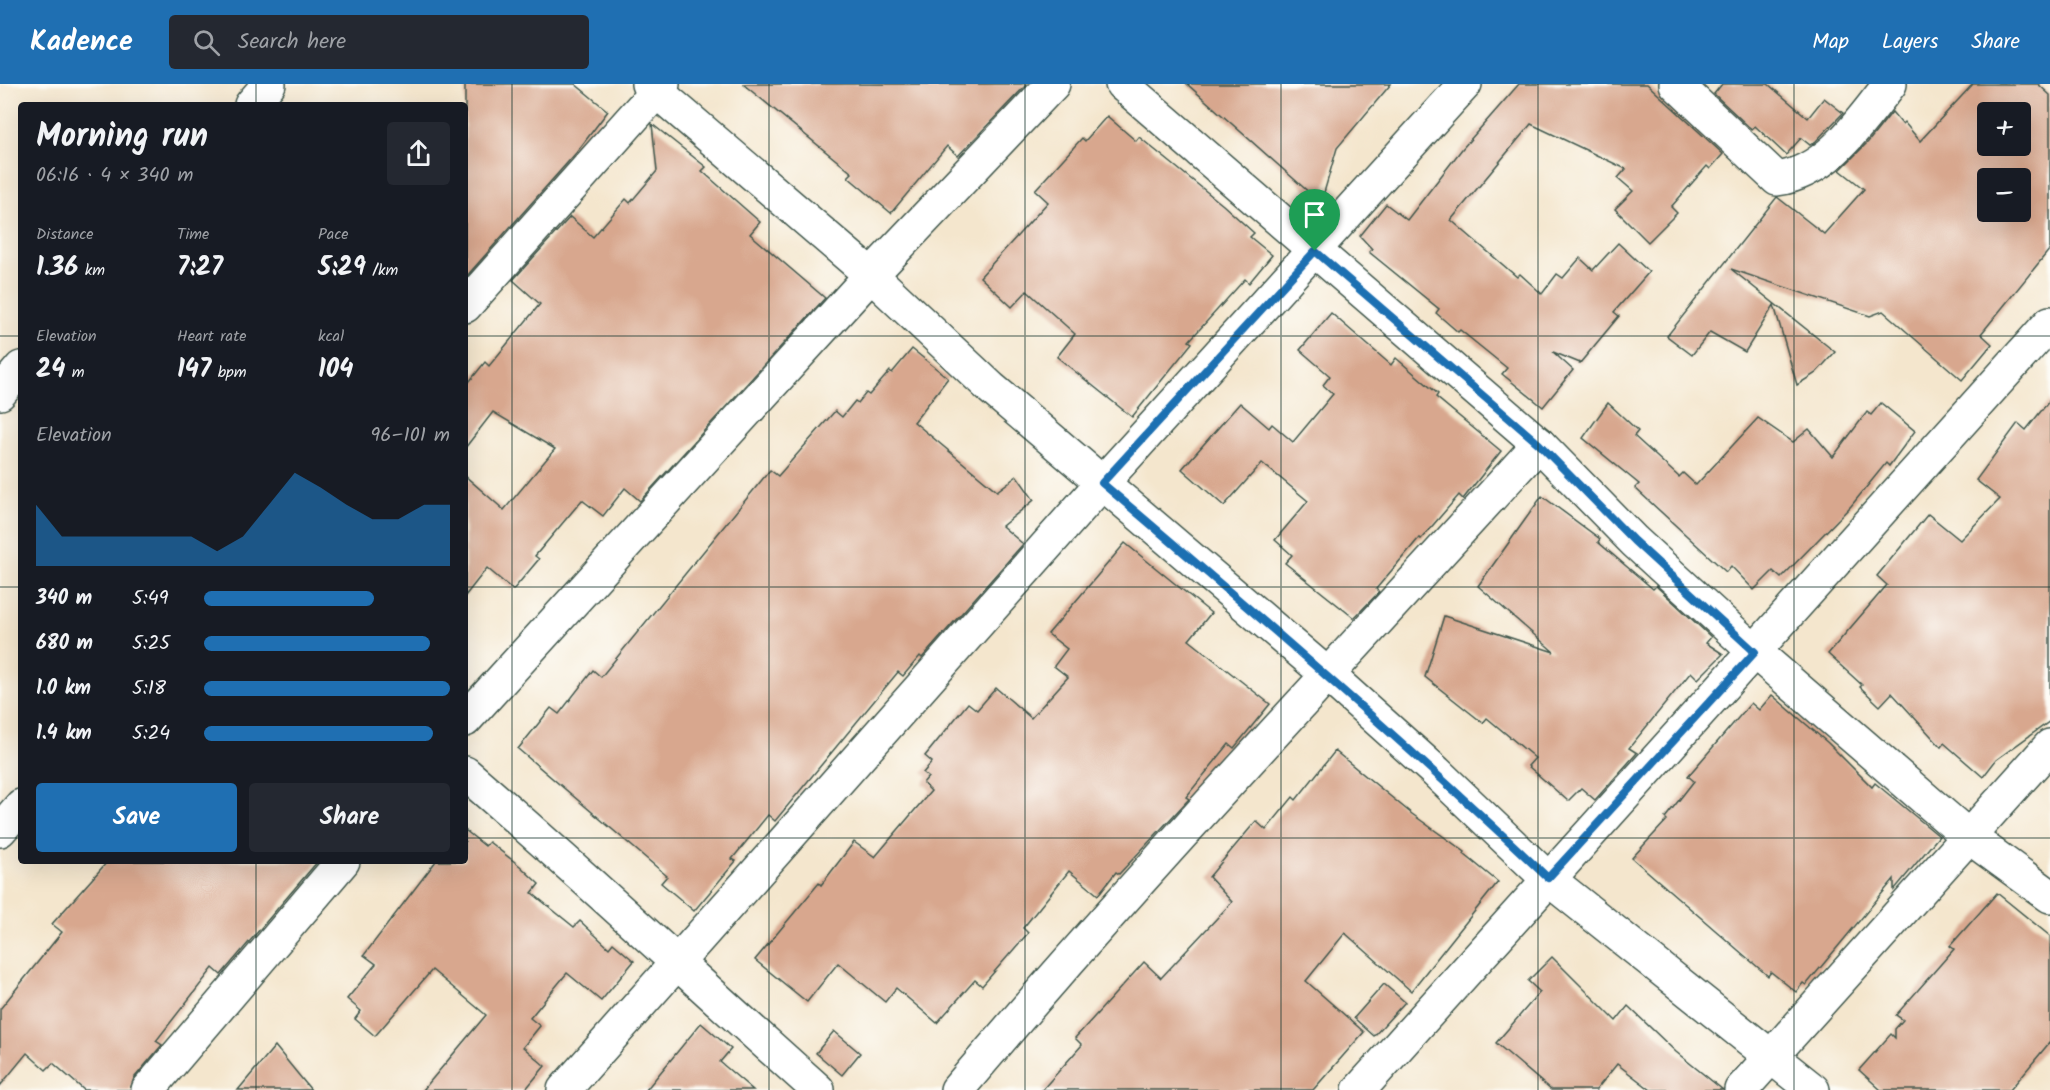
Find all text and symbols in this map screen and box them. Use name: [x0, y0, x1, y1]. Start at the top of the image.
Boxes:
search box: [169, 15, 589, 69]
text: Kadence: [30, 20, 133, 65]
text: Search here: [238, 25, 346, 60]
icon: search: [190, 26, 223, 59]
text: Map: [1812, 26, 1849, 59]
text: Layers: [1882, 26, 1938, 59]
text: Share: [1971, 26, 2020, 59]
map controls: [1977, 102, 2031, 222]
button: +: [1977, 102, 2031, 156]
text: Morning run: [36, 111, 208, 164]
button: share: [387, 122, 450, 185]
text: 06:16 · 4 × 340 m: [36, 160, 193, 192]
button: −: [1977, 168, 2031, 222]
pin: [1289, 189, 1340, 251]
icon: arrive: [1298, 198, 1331, 231]
text: Distance: [36, 222, 94, 247]
text: Time: [177, 222, 209, 247]
text: Pace: [318, 222, 349, 247]
text: 1.36: [36, 247, 78, 289]
text: 7:27: [177, 247, 223, 289]
text: 5:29: [318, 247, 366, 289]
text: km: [78, 258, 105, 283]
text: /km: [366, 258, 398, 283]
text: Elevation: [36, 324, 97, 349]
text: Heart rate: [177, 324, 247, 349]
text: kcal: [318, 324, 344, 349]
text: 24: [36, 349, 65, 391]
text: 147: [177, 349, 211, 391]
text: 104: [318, 349, 353, 391]
text: m: [65, 360, 84, 385]
text: bpm: [211, 360, 247, 385]
text: Elevation: [36, 420, 112, 452]
text: 96–101 m: [370, 420, 450, 452]
text: 340 m: [36, 583, 92, 615]
text: 5:49: [132, 583, 168, 615]
text: 680 m: [36, 628, 93, 660]
text: 5:25: [132, 628, 170, 660]
text: 1.0 km: [36, 673, 91, 705]
text: 5:18: [132, 673, 166, 705]
text: 1.4 km: [36, 718, 92, 750]
text: 5:24: [132, 718, 170, 750]
button: Save: [36, 783, 237, 852]
button: Share: [249, 783, 450, 852]

